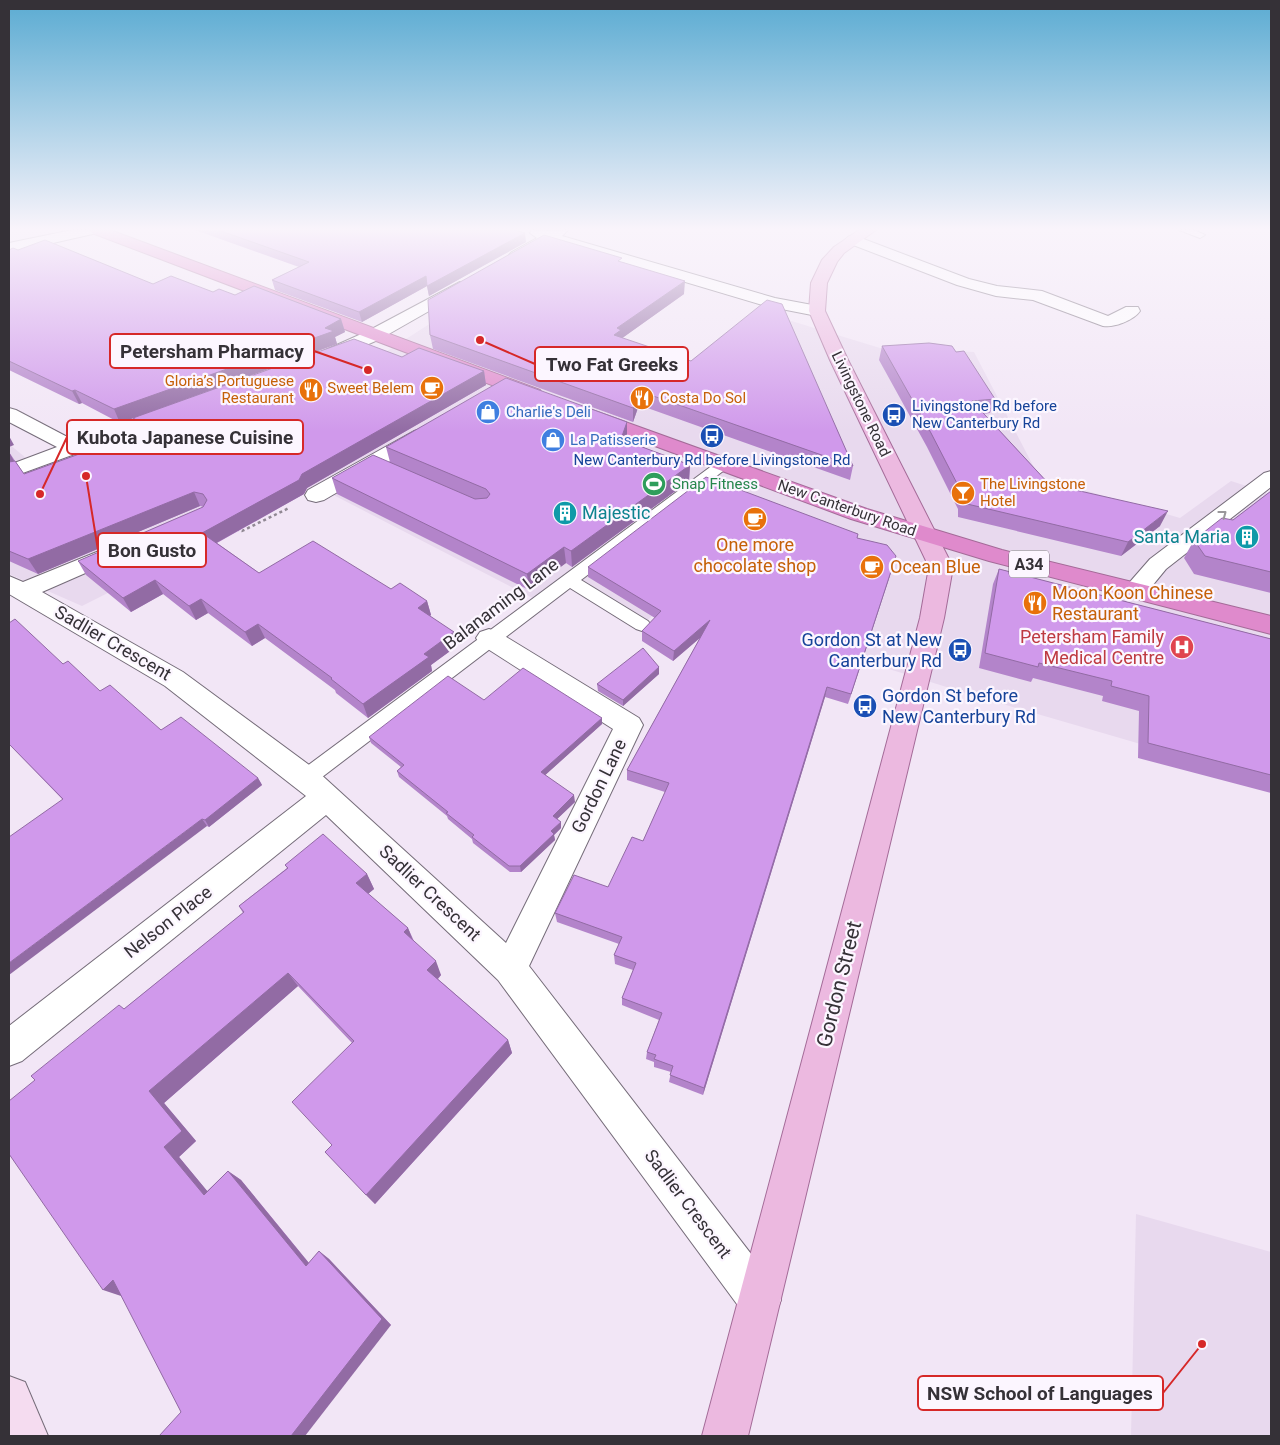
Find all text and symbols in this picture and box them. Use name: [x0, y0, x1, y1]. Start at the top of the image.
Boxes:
callout: Petersham Pharmacy: [110, 334, 314, 368]
text: Petersham Pharmacy: [120, 340, 304, 363]
callout: Two Fat Greeks: [535, 347, 688, 381]
street label: Livingstone Road: [828, 348, 894, 460]
text: Two Fat Greeks: [546, 353, 678, 376]
place label: Gloria’s Portuguese Restaurant: [165, 372, 294, 407]
cafe icon: Sweet Belem: [419, 375, 445, 401]
restaurant icon: Gloria’s Portuguese Restaurant: [298, 377, 324, 403]
place label: Sweet Belem: [327, 379, 414, 397]
restaurant icon: Costa Do Sol: [629, 385, 655, 411]
place label: Costa Do Sol: [660, 389, 746, 407]
place label: Livingstone Rd before New Canterbury Rd: [912, 397, 1057, 432]
shop icon: Charlie's Deli: [475, 399, 501, 425]
bus stop icon: Livingstone Rd before New Canterbury Rd: [881, 402, 907, 428]
place label: Charlie's Deli: [506, 403, 591, 421]
callout: Kubota Japanese Cuisine: [67, 420, 303, 454]
bus stop icon: New Canterbury Rd before Livingstone Rd: [699, 423, 725, 449]
text: Kubota Japanese Cuisine: [77, 426, 293, 449]
shop icon: La Patisserie: [540, 427, 566, 453]
place label: La Patisserie: [570, 431, 656, 449]
place label: New Canterbury Rd before Livingstone Rd: [574, 451, 850, 469]
sports icon: Snap Fitness: [641, 471, 667, 497]
place label: Snap Fitness: [672, 475, 758, 493]
place label: The Livingstone Hotel: [980, 475, 1086, 510]
street label: New Canterbury Road: [776, 476, 918, 540]
bar icon: The Livingstone Hotel: [950, 480, 976, 506]
building icon: Majestic: [552, 500, 578, 526]
place label: Majestic: [582, 502, 650, 523]
cafe icon: One more chocolate shop: [742, 506, 768, 532]
one-way arrow: [1217, 511, 1227, 520]
building icon: Santa Maria: [1234, 524, 1260, 550]
place label: Santa Maria: [1134, 526, 1230, 547]
callout: Bon Gusto: [98, 533, 206, 567]
place label: One more chocolate shop: [694, 534, 816, 576]
text: Bon Gusto: [108, 539, 197, 562]
road number: A34: [1009, 550, 1049, 578]
street label: Balanaming Lane: [439, 554, 562, 654]
cafe icon: Ocean Blue: [859, 554, 885, 580]
place label: Ocean Blue: [890, 556, 981, 577]
place label: Moon Koon Chinese Restaurant: [1052, 582, 1213, 624]
restaurant icon: Moon Koon Chinese Restaurant: [1022, 590, 1048, 616]
street label: Sadlier Crescent: [51, 601, 175, 684]
place label: Petersham Family Medical Centre: [1020, 626, 1164, 668]
place label: Gordon St at New Canterbury Rd: [802, 629, 942, 671]
hospital icon: Petersham Family Medical Centre: [1169, 634, 1195, 660]
bus stop icon: Gordon St at New Canterbury Rd: [947, 637, 973, 663]
place label: Gordon St before New Canterbury Rd: [882, 685, 1036, 727]
bus stop icon: Gordon St before New Canterbury Rd: [852, 693, 878, 719]
street label: Gordon Lane: [567, 735, 630, 836]
street label: Sadlier Crescent: [375, 840, 485, 945]
street label: Nelson Place: [120, 881, 216, 962]
street label: Gordon Street: [812, 918, 866, 1050]
street label: Sadlier Crescent: [641, 1145, 736, 1262]
callout: NSW School of Languages: [918, 1376, 1163, 1410]
text: NSW School of Languages: [927, 1382, 1153, 1405]

